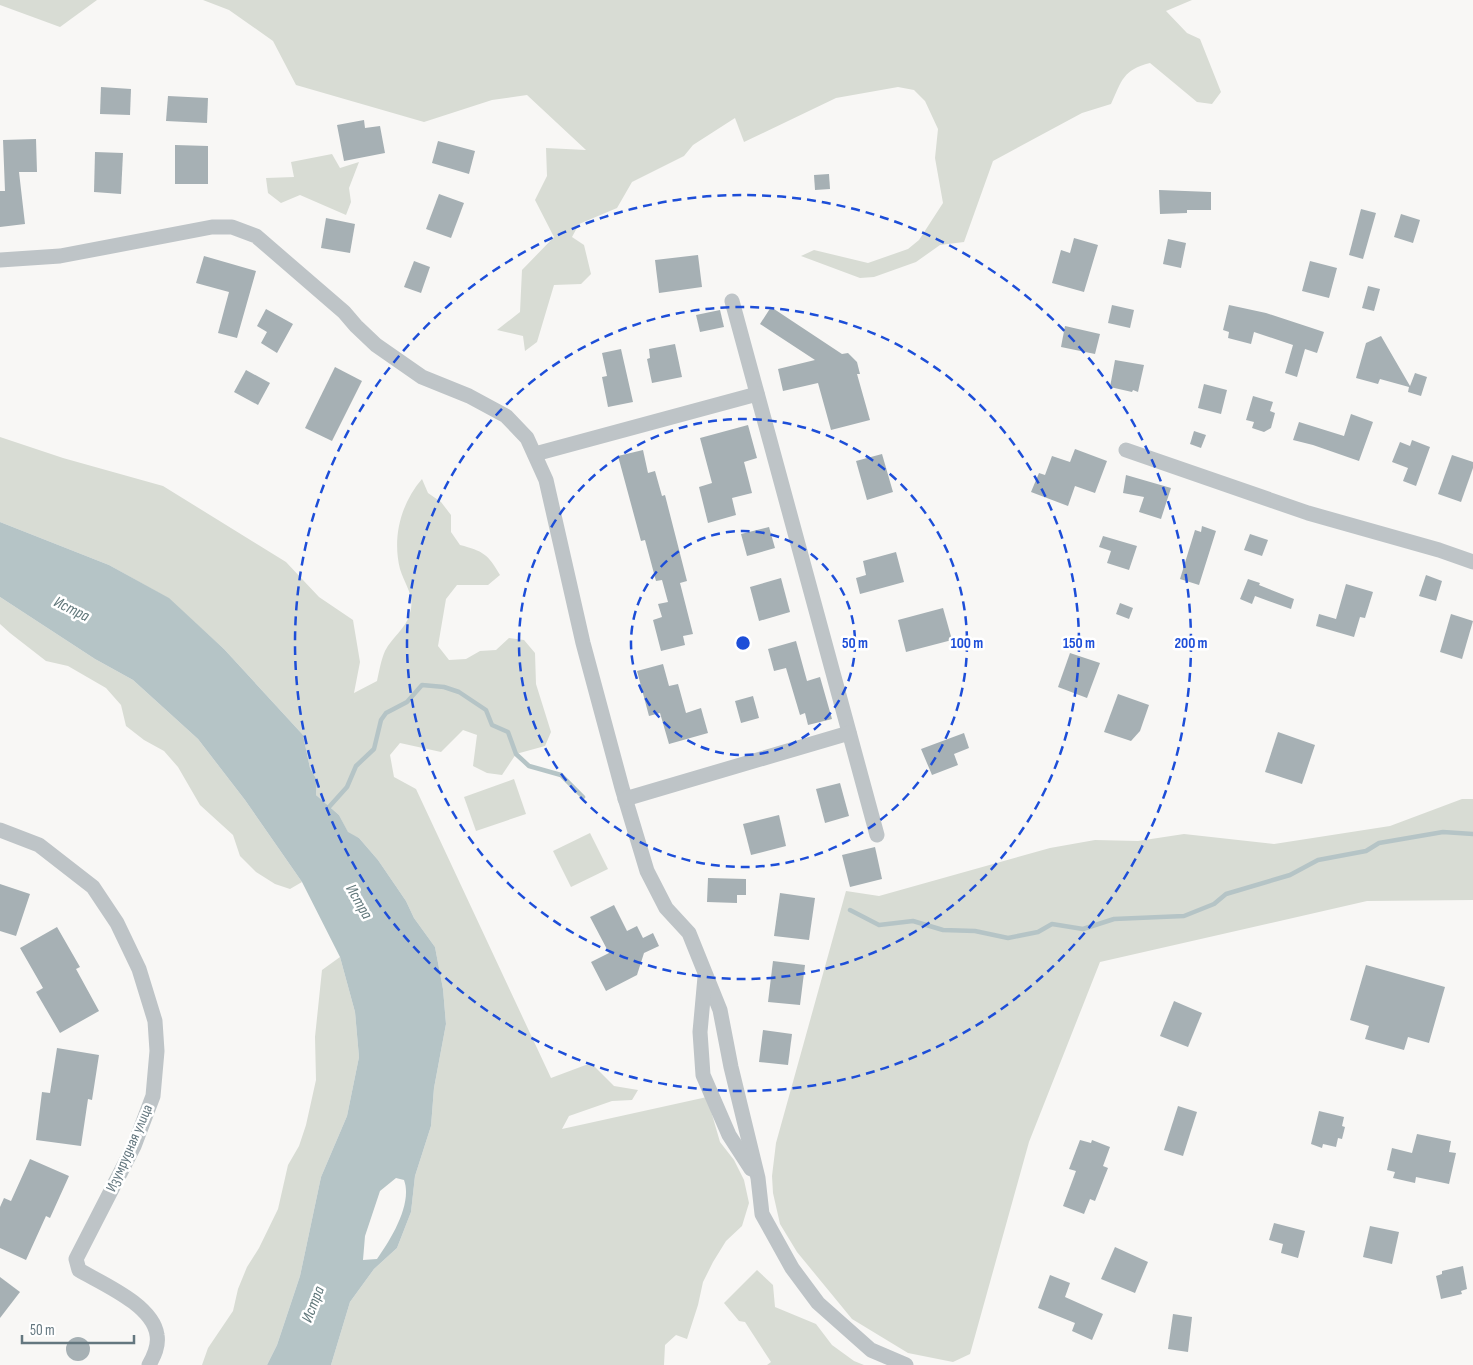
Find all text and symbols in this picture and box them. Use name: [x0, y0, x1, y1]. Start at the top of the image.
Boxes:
water label: Истра: [50, 593, 93, 626]
centre of rings: [734, 634, 752, 652]
text: 50 m: [842, 634, 868, 653]
text: 100 m: [951, 634, 983, 653]
text: 150 m: [1063, 634, 1095, 653]
text: 200 m: [1174, 634, 1208, 653]
water label: Истра: [341, 881, 376, 923]
street label: Изумрудная улица: [102, 1101, 157, 1195]
water label: Истра: [298, 1283, 329, 1325]
scale bar: [22, 1312, 135, 1344]
text: 50 m: [30, 1321, 55, 1340]

